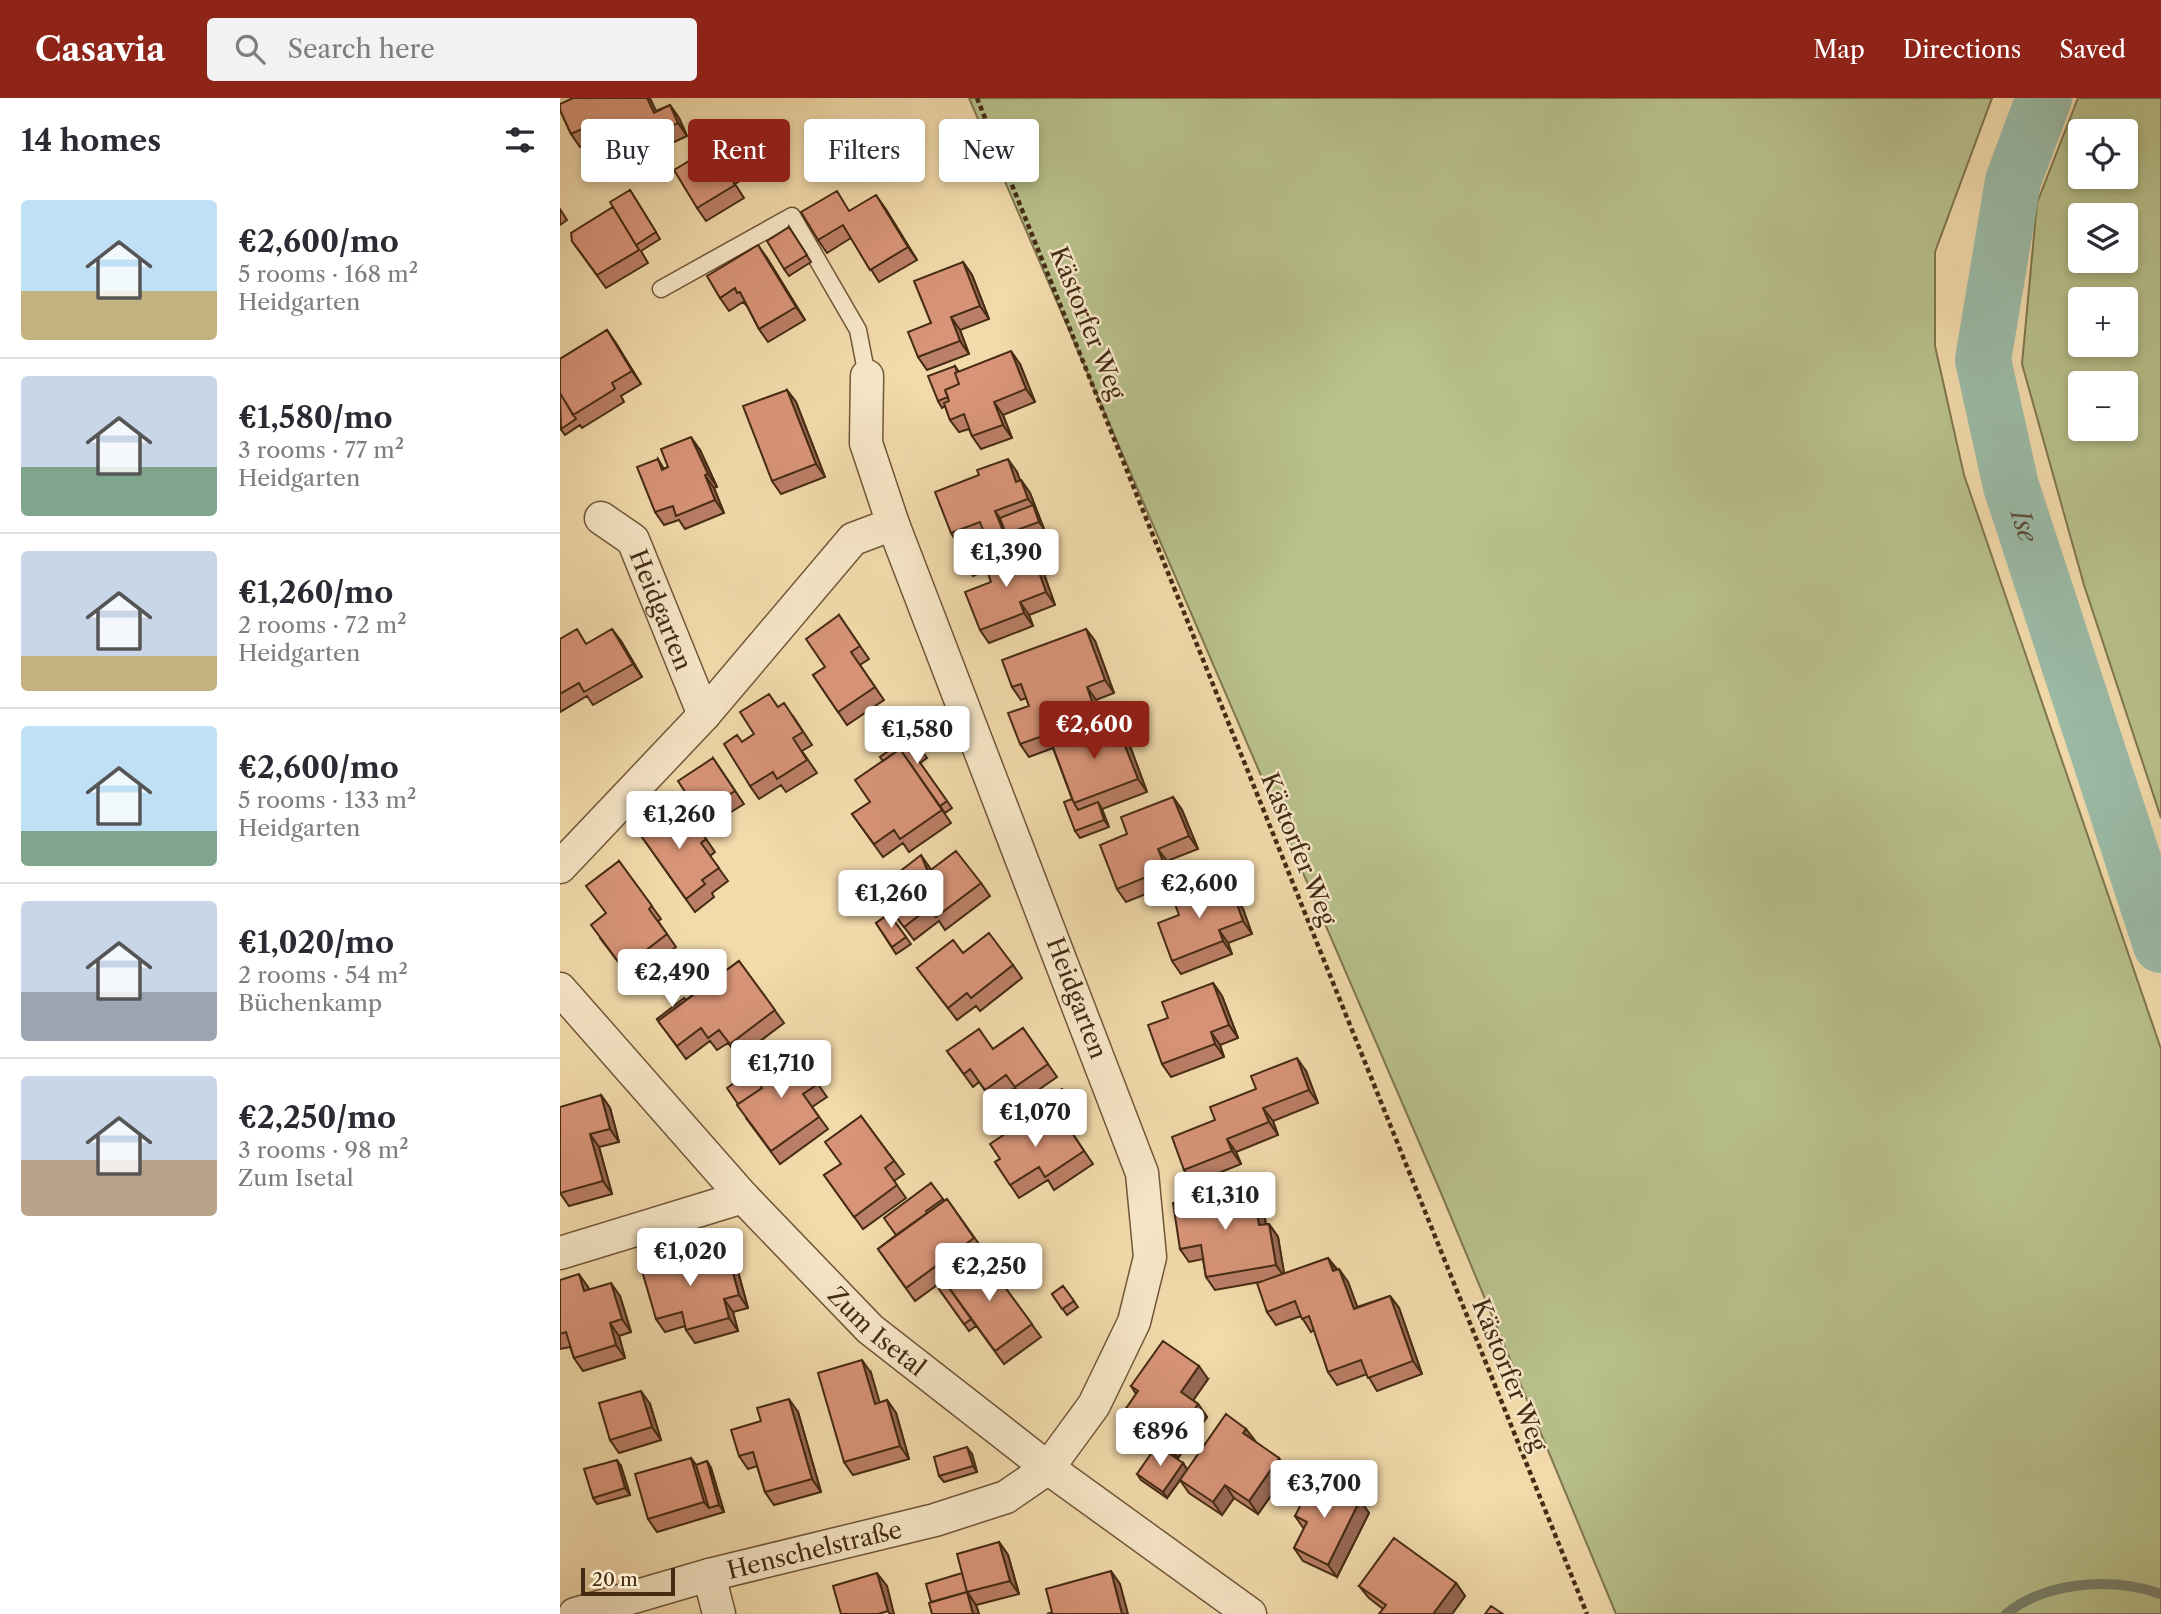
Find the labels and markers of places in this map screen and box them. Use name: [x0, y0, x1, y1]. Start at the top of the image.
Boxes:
pin: €1,390: [949, 530, 1063, 589]
pin: €2,600: [1037, 702, 1151, 761]
pin: €1,580: [860, 706, 974, 766]
pin: €1,260: [622, 792, 736, 851]
pin: €2,600: [1142, 860, 1256, 920]
pin: €1,260: [834, 870, 948, 930]
pin: €2,490: [615, 950, 729, 1009]
pin: €1,710: [724, 1040, 838, 1100]
pin: €1,070: [978, 1090, 1092, 1149]
pin: €1,310: [1168, 1172, 1282, 1232]
pin: €1,020: [633, 1228, 747, 1288]
pin: €2,250: [932, 1244, 1046, 1303]
pin: €896: [1119, 1408, 1201, 1468]
pin: €3,700: [1267, 1460, 1381, 1520]

